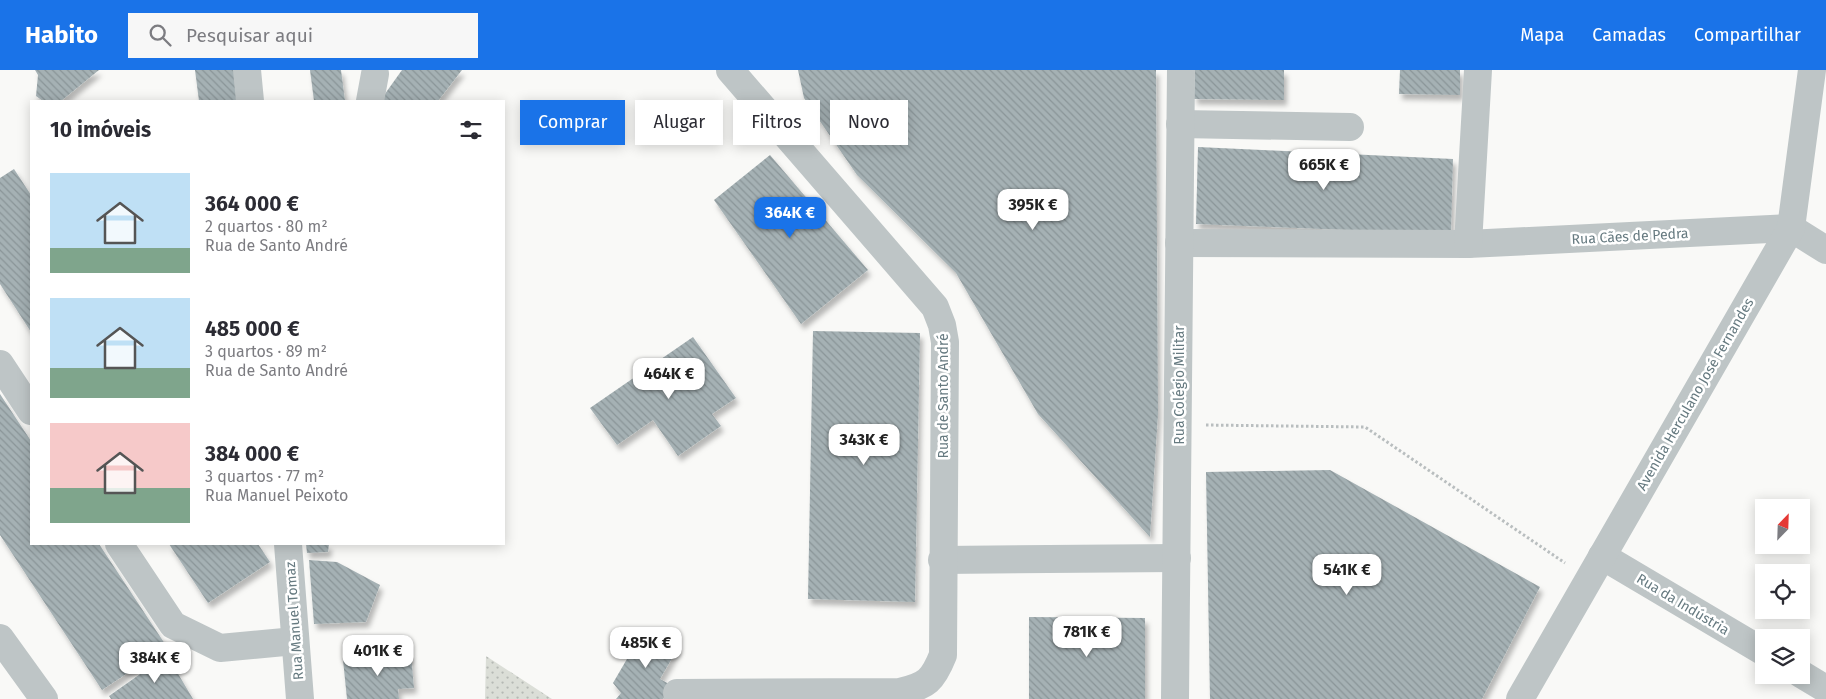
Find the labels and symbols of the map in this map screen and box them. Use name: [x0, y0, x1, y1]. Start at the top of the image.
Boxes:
pin: 665K €: [1283, 148, 1365, 191]
pin: 395K €: [992, 189, 1074, 231]
pin: 364K €: [749, 196, 831, 239]
street label: Rua Cães de Pedra: [1571, 225, 1689, 248]
street label: Avenida Herculano José Fernandes: [1633, 295, 1758, 493]
street label: Rua Colégio Militar: [1171, 325, 1188, 445]
street label: Rua de Santo André: [935, 333, 952, 459]
pin: 464K €: [628, 358, 710, 400]
pin: 343K €: [823, 424, 905, 466]
north arrow: [1755, 499, 1810, 554]
pin: 541K €: [1306, 554, 1388, 596]
street label: Rua Manuel Tomaz: [282, 561, 307, 681]
street label: Rua da Indústria: [1633, 570, 1732, 639]
pin: 781K €: [1046, 616, 1128, 658]
pin: 485K €: [605, 626, 687, 669]
pin: 401K €: [337, 634, 419, 677]
pin: 384K €: [114, 642, 196, 684]

